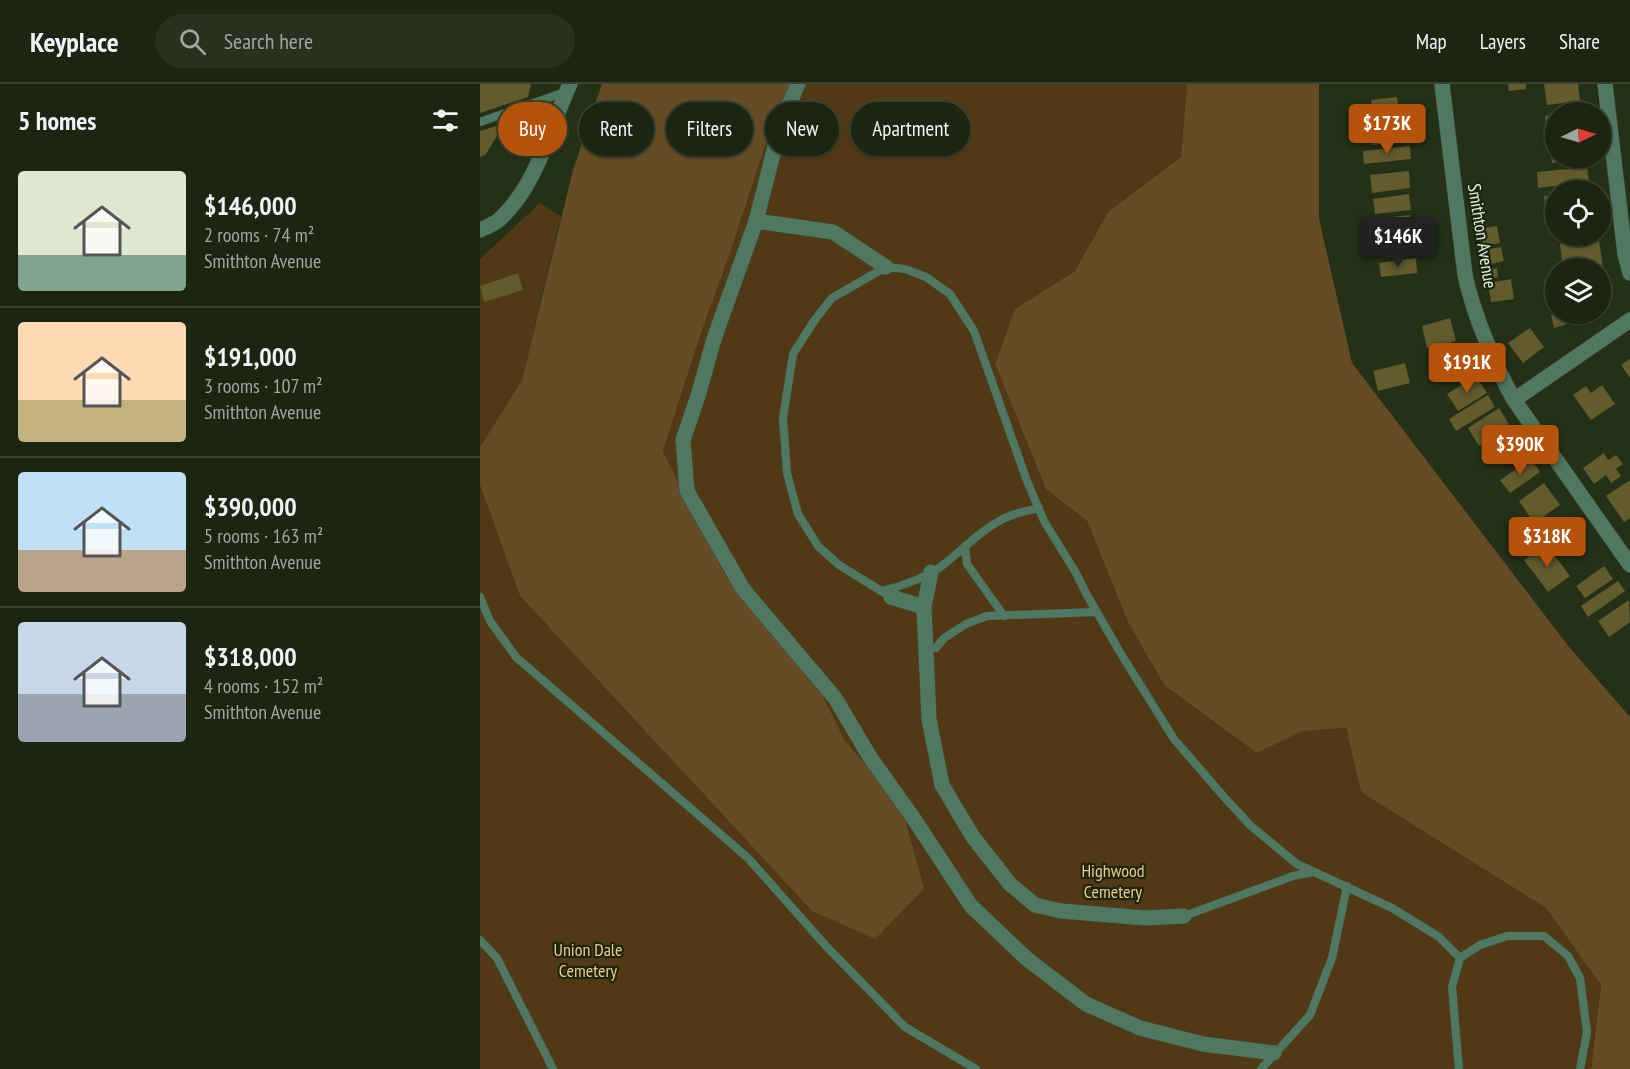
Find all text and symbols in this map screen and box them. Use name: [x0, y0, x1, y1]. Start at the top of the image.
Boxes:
search box: [155, 14, 575, 68]
text: Keyplace: [30, 23, 119, 60]
icon: search: [176, 25, 209, 58]
text: Search here: [224, 27, 313, 55]
text: Map: [1416, 28, 1447, 55]
text: Layers: [1480, 28, 1526, 55]
text: Share: [1559, 28, 1600, 55]
chip: Buy: [498, 102, 567, 156]
chip: Rent: [579, 102, 654, 156]
chip: Filters: [666, 102, 753, 156]
chip: New: [765, 102, 839, 156]
chip: Apartment: [851, 102, 970, 156]
north arrow: [1545, 102, 1611, 168]
map controls: [1545, 102, 1611, 324]
text: 5 homes: [18, 104, 96, 137]
icon: filters: [429, 104, 462, 137]
pin: $173K: [1345, 104, 1429, 155]
text: $173K: [1363, 110, 1411, 136]
button: locate: [1545, 180, 1611, 246]
street label: Smithton Avenue: [1463, 182, 1502, 290]
text: $146,000: [204, 189, 297, 222]
icon: home: [66, 195, 138, 267]
pin: $146K: [1356, 217, 1440, 268]
text: 2 rooms · 74 m²: [204, 222, 314, 248]
text: $146K: [1374, 223, 1422, 249]
text: Smithton Avenue: [204, 248, 321, 274]
button: layers: [1545, 258, 1611, 324]
text: $191,000: [204, 340, 297, 373]
pin: $191K: [1425, 343, 1509, 394]
icon: home: [66, 346, 138, 418]
text: $191K: [1443, 349, 1491, 375]
text: 3 rooms · 107 m²: [204, 373, 323, 399]
text: Smithton Avenue: [204, 399, 321, 425]
pin: $390K: [1478, 425, 1562, 476]
text: $390K: [1496, 431, 1544, 457]
text: $390,000: [204, 490, 297, 523]
icon: home: [66, 496, 138, 568]
pin: $318K: [1505, 517, 1589, 568]
text: 5 rooms · 163 m²: [204, 523, 323, 549]
text: $318K: [1523, 523, 1571, 549]
text: Smithton Avenue: [204, 549, 321, 575]
text: $318,000: [204, 640, 297, 673]
icon: home: [66, 646, 138, 718]
text: 4 rooms · 152 m²: [204, 673, 323, 699]
text: Smithton Avenue: [204, 699, 321, 725]
park label: Highwood Cemetery: [1081, 859, 1145, 903]
park label: Union Dale Cemetery: [554, 938, 622, 982]

